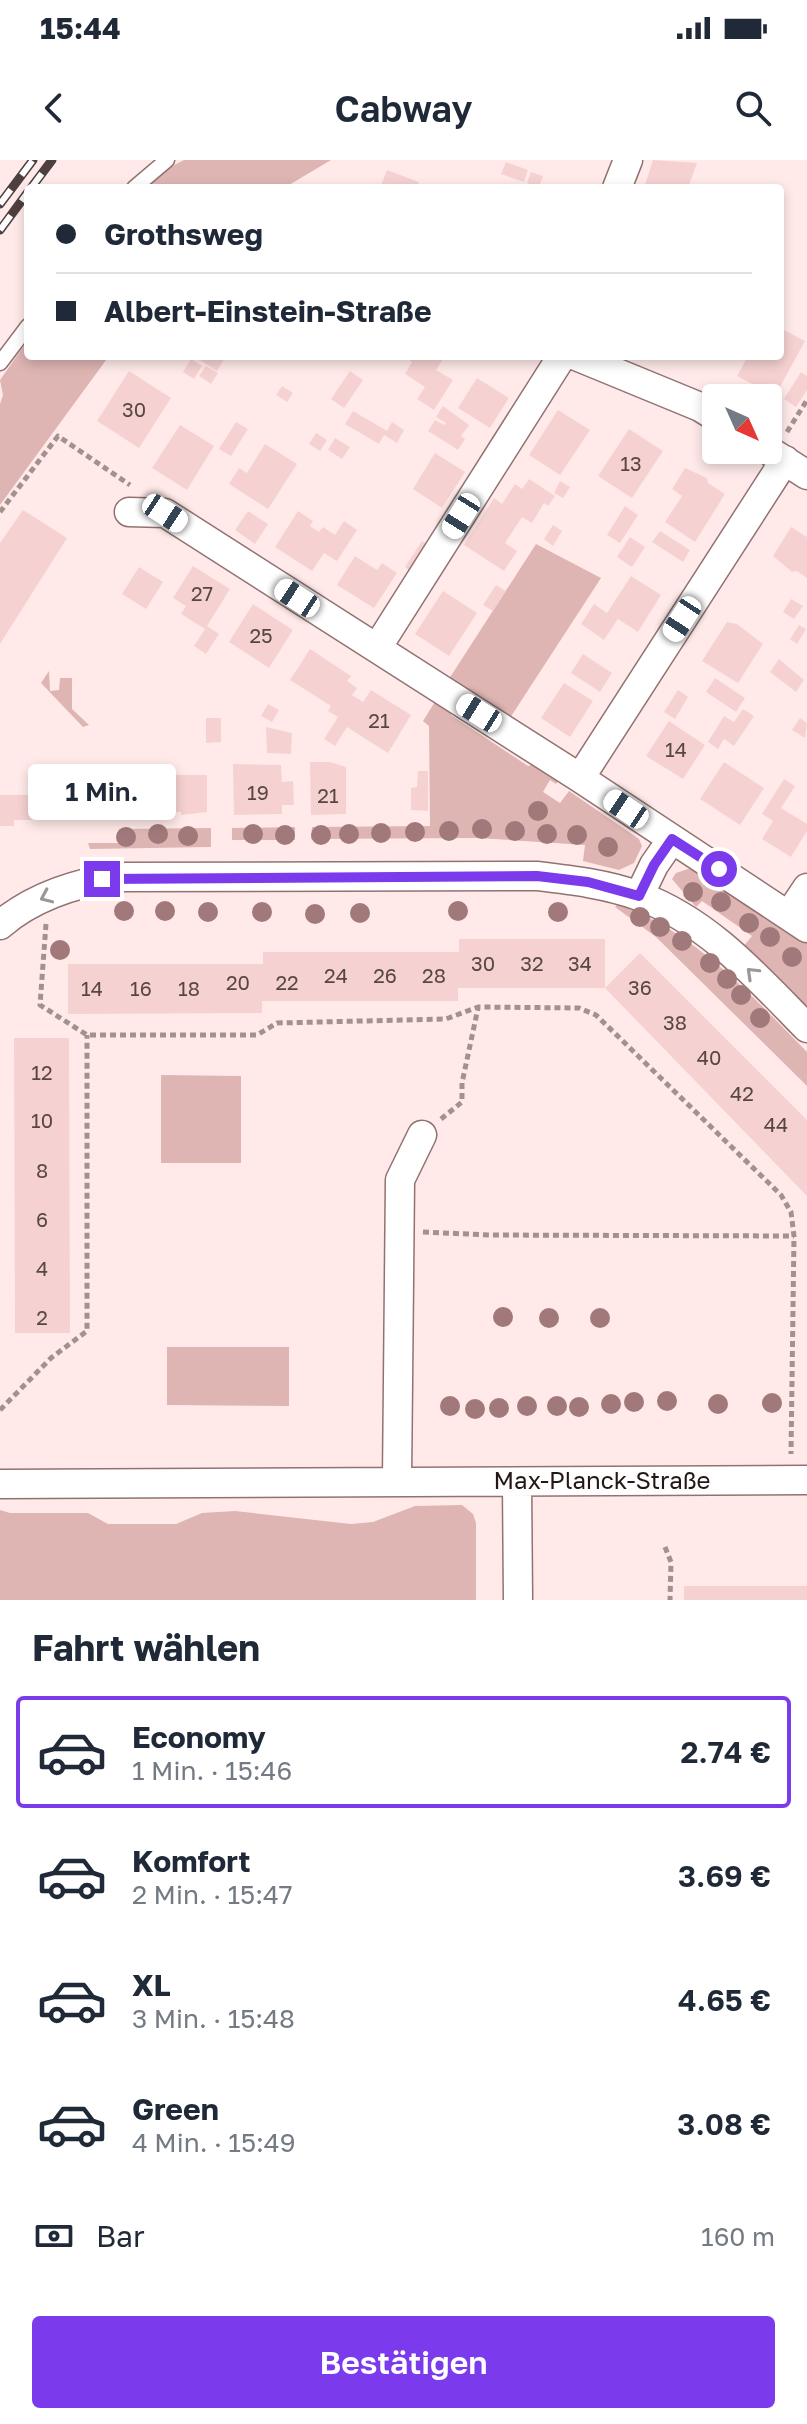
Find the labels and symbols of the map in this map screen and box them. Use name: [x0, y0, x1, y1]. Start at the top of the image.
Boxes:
north arrow: [702, 384, 782, 464]
house number: 30: [122, 397, 146, 421]
house number: 13: [620, 451, 642, 475]
car: [438, 489, 484, 543]
car: [138, 490, 192, 536]
car: [270, 575, 324, 621]
house number: 27: [191, 581, 213, 605]
car: [659, 592, 705, 646]
house number: 25: [249, 623, 273, 647]
car: [452, 690, 506, 736]
house number: 21: [368, 708, 390, 732]
house number: 14: [665, 737, 687, 761]
callout: 1 Min.: [28, 763, 176, 819]
house number: 19: [247, 780, 269, 804]
house number: 21: [317, 783, 339, 807]
car: [599, 786, 653, 832]
route start: [701, 851, 737, 887]
route end: [84, 861, 120, 897]
one-way arrow: [40, 887, 55, 903]
house number: 30: [471, 951, 495, 975]
house number: 32: [520, 951, 544, 975]
house number: 34: [568, 951, 592, 975]
house number: 24: [324, 963, 348, 987]
house number: 26: [373, 963, 397, 987]
house number: 28: [422, 963, 446, 987]
one-way arrow: [747, 968, 761, 982]
house number: 20: [226, 970, 250, 994]
house number: 22: [275, 970, 299, 994]
house number: 36: [628, 975, 652, 999]
house number: 14: [81, 976, 103, 1000]
house number: 16: [130, 976, 152, 1000]
house number: 18: [178, 976, 200, 1000]
house number: 38: [663, 1010, 687, 1034]
house number: 40: [697, 1045, 721, 1069]
house number: 12: [31, 1060, 53, 1084]
house number: 42: [730, 1081, 754, 1105]
house number: 10: [31, 1108, 53, 1132]
house number: 44: [764, 1112, 788, 1136]
house number: 8: [36, 1158, 48, 1182]
house number: 6: [36, 1207, 48, 1231]
house number: 4: [36, 1256, 48, 1280]
house number: 2: [36, 1305, 48, 1329]
street label: Max-Planck-Straße: [493, 1465, 711, 1494]

